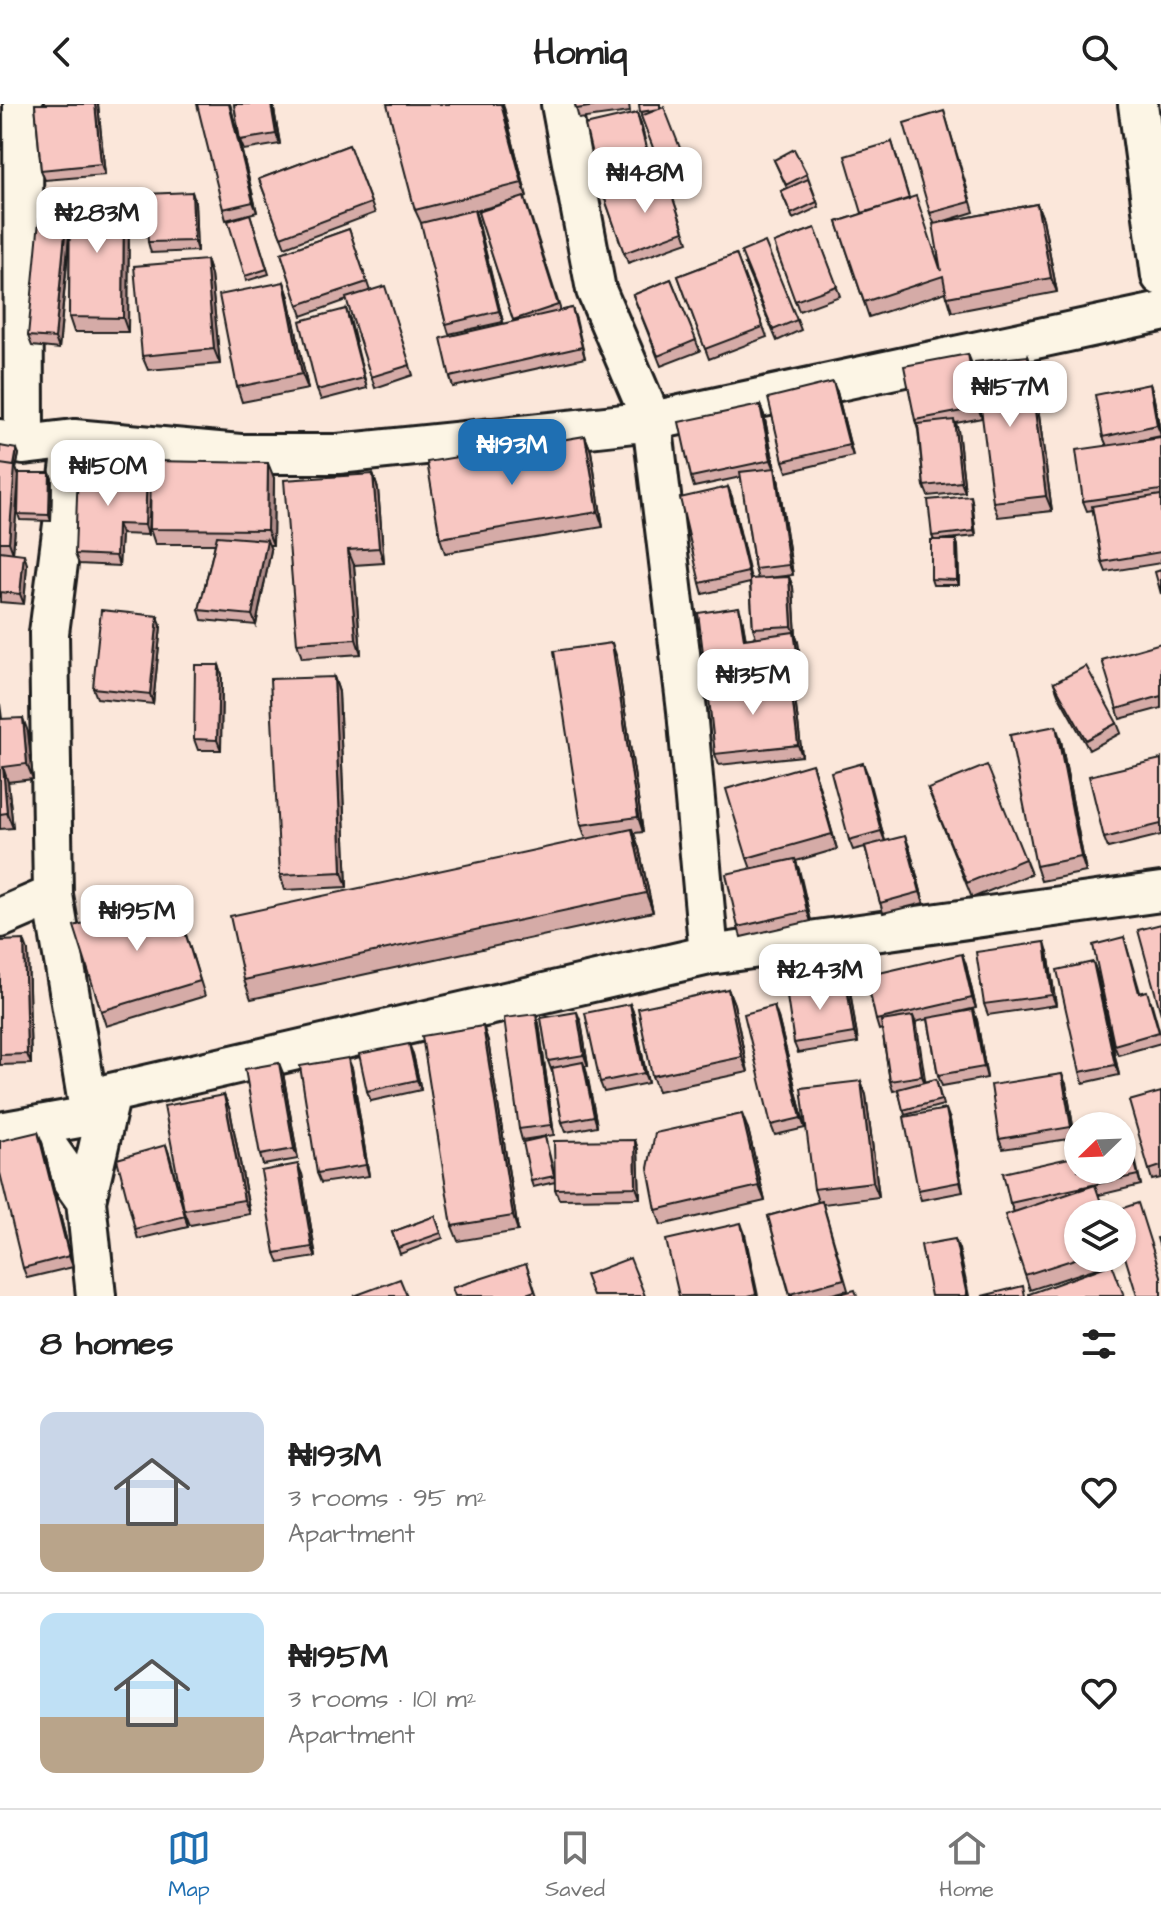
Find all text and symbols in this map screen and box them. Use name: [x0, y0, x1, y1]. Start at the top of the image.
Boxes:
text: Homiq: [533, 27, 628, 78]
icon: back: [40, 30, 84, 74]
icon: search: [1077, 30, 1121, 74]
pin: ₦148M: [589, 147, 701, 215]
text: ₦148M: [606, 155, 684, 191]
pin: ₦283M: [41, 187, 153, 255]
text: ₦283M: [54, 195, 140, 231]
pin: ₦157M: [954, 361, 1066, 429]
text: ₦157M: [971, 369, 1049, 405]
pin: ₦193M: [456, 419, 568, 487]
text: ₦193M: [476, 427, 548, 463]
pin: ₦150M: [52, 440, 164, 508]
text: ₦150M: [69, 448, 147, 484]
pin: ₦135M: [697, 649, 809, 717]
text: ₦135M: [715, 657, 791, 693]
pin: ₦195M: [81, 885, 193, 953]
text: ₦195M: [99, 893, 175, 929]
pin: ₦243M: [764, 944, 876, 1012]
text: ₦243M: [777, 952, 863, 988]
north arrow: [1064, 1112, 1136, 1184]
map controls: [1064, 1112, 1136, 1272]
button: layers: [1064, 1200, 1136, 1272]
text: 8 homes: [40, 1320, 174, 1368]
icon: filters: [1077, 1322, 1121, 1366]
text: ₦193M: [288, 1432, 382, 1480]
icon: home: [104, 1444, 200, 1540]
icon: heart: [1077, 1470, 1121, 1514]
text: 3 rooms · 95 m²: [288, 1480, 487, 1516]
text: Apartment: [288, 1516, 415, 1552]
text: ₦195M: [288, 1633, 388, 1681]
icon: home: [104, 1645, 200, 1741]
icon: heart: [1077, 1671, 1121, 1715]
text: 3 rooms · 101 m²: [288, 1681, 476, 1717]
text: Apartment: [288, 1717, 415, 1753]
tab: Map: [167, 1826, 211, 1905]
tab: Saved: [545, 1826, 605, 1905]
tab: Home: [939, 1826, 994, 1905]

